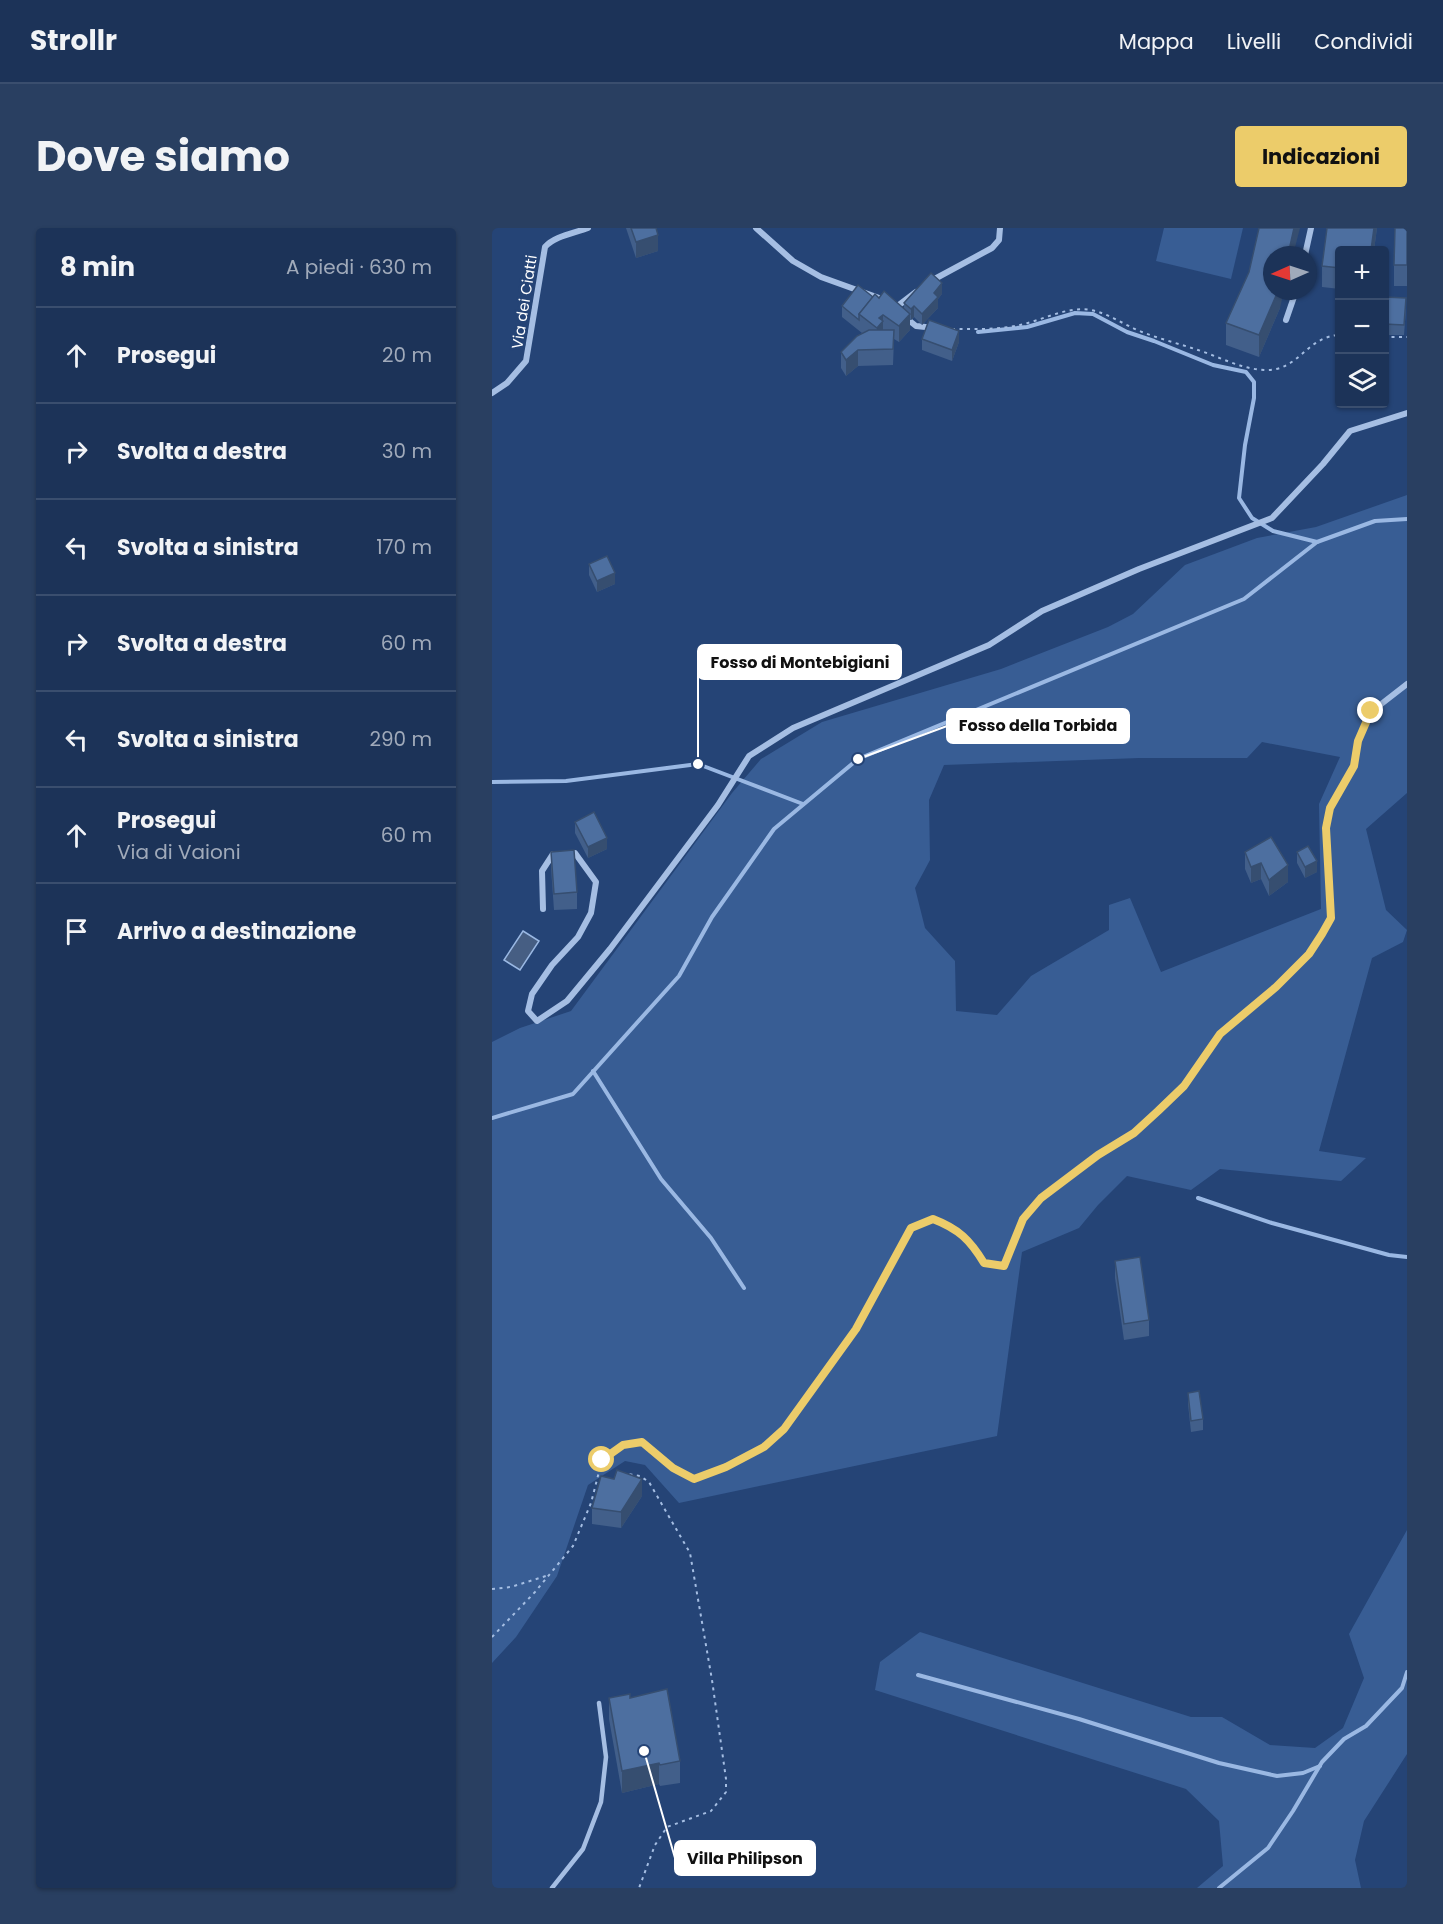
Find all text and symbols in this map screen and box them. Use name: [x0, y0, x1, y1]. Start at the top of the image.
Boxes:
text: Strollr: [30, 21, 117, 60]
text: Mappa: [1119, 27, 1194, 56]
text: Livelli: [1227, 27, 1281, 56]
text: Condividi: [1314, 27, 1413, 56]
button: Indicazioni: [1235, 126, 1407, 187]
text: Dove siamo: [36, 127, 290, 186]
north arrow: [1263, 246, 1317, 300]
map controls: [1335, 246, 1389, 408]
button: +: [1335, 246, 1389, 300]
text: 8 min: [60, 249, 135, 285]
text: A piedi · 630 m: [286, 253, 432, 281]
street label: Via dei Ciatti: [506, 253, 542, 351]
button: −: [1335, 300, 1389, 354]
icon: ahead: [60, 339, 93, 372]
text: Prosegui: [117, 340, 216, 371]
text: 20 m: [382, 341, 432, 369]
button: layers: [1335, 354, 1389, 408]
icon: right: [60, 435, 93, 468]
text: Svolta a destra: [117, 436, 287, 467]
text: 30 m: [382, 437, 432, 465]
icon: left: [60, 531, 93, 564]
text: Svolta a sinistra: [117, 532, 299, 563]
text: 170 m: [376, 533, 432, 561]
icon: right: [60, 627, 93, 660]
text: Svolta a destra: [117, 628, 287, 659]
text: 60 m: [381, 629, 432, 657]
callout: Fosso di Montebigiani: [698, 645, 901, 679]
text: Fosso di Montebigiani: [711, 651, 889, 674]
route end: [1357, 697, 1383, 723]
callout: Fosso della Torbida: [947, 709, 1129, 743]
text: Fosso della Torbida: [959, 714, 1117, 737]
icon: left: [60, 723, 93, 756]
text: Svolta a sinistra: [117, 724, 299, 755]
text: 290 m: [369, 725, 432, 753]
text: Prosegui: [117, 805, 216, 836]
icon: ahead: [60, 819, 93, 852]
text: 60 m: [381, 821, 432, 849]
text: Via di Vaioni: [117, 838, 241, 866]
icon: arrive: [60, 915, 93, 948]
text: Arrivo a destinazione: [117, 916, 356, 947]
route start: [588, 1446, 614, 1472]
callout: Villa Philipson: [675, 1841, 815, 1875]
text: Villa Philipson: [687, 1847, 803, 1870]

